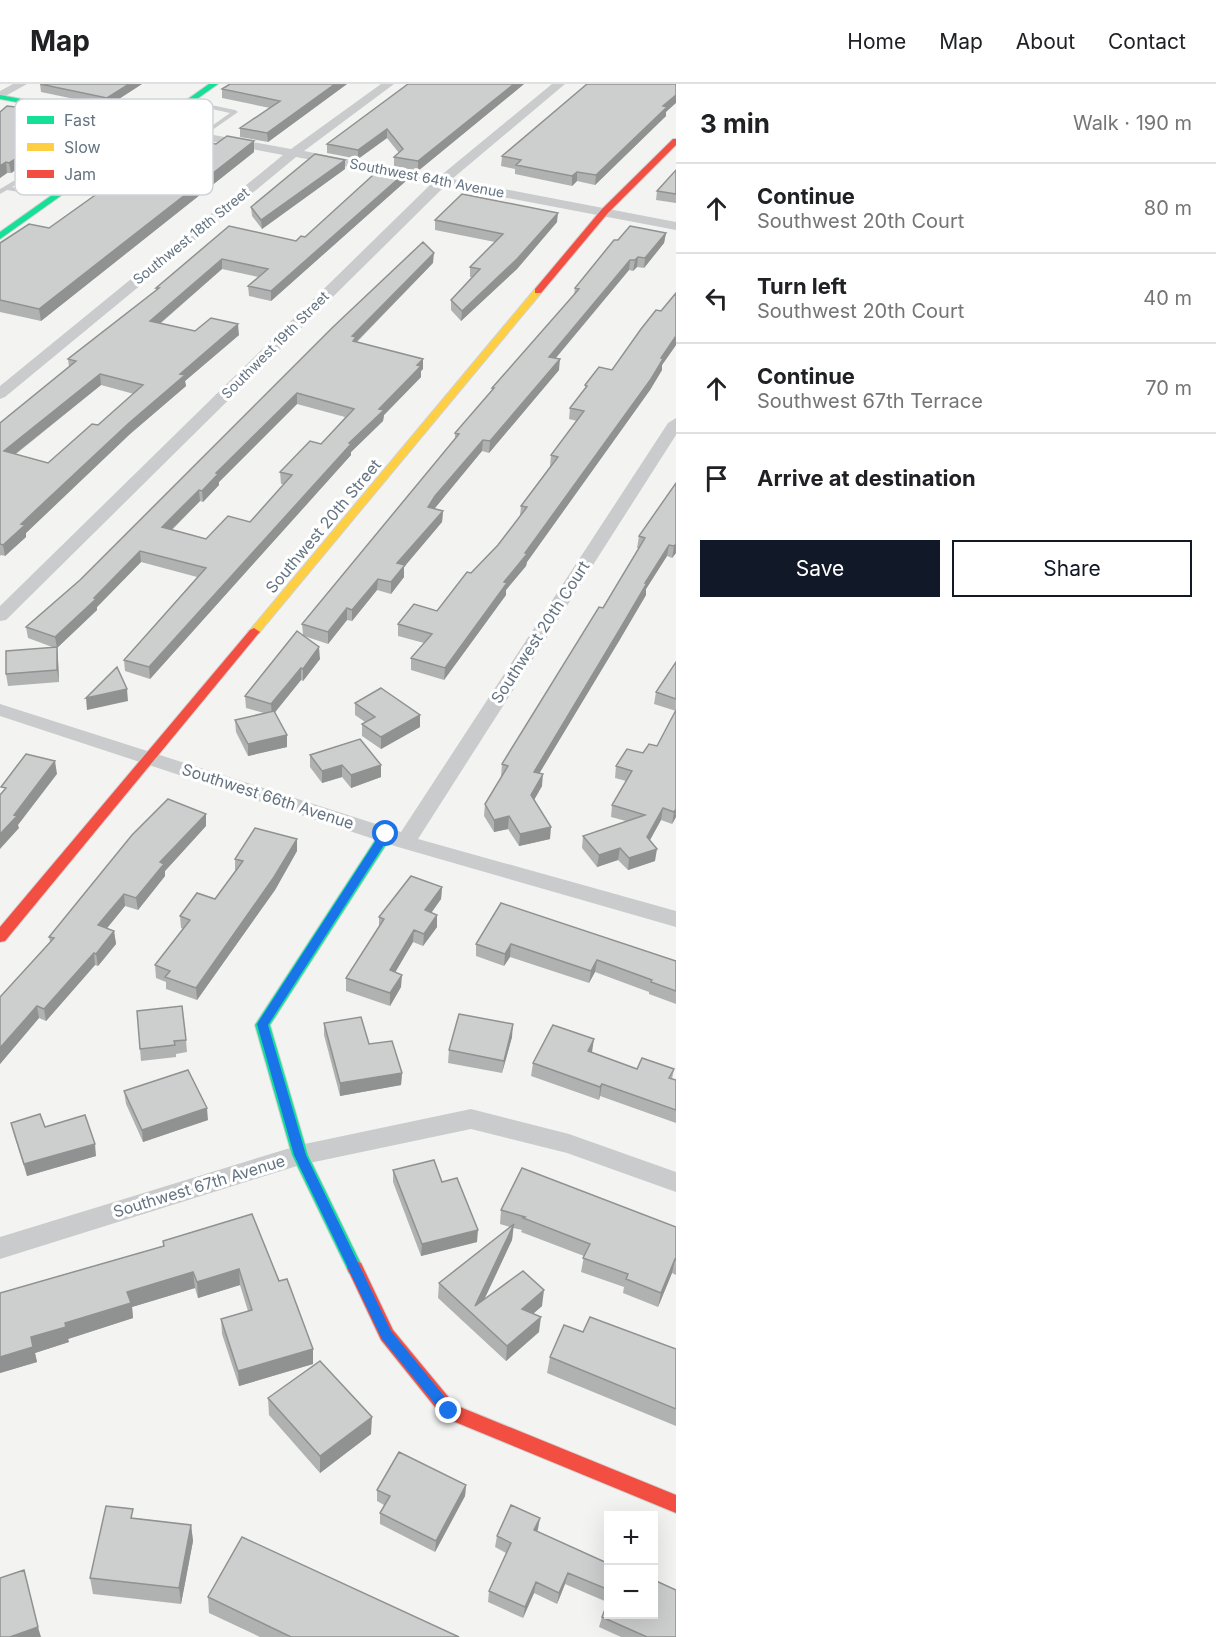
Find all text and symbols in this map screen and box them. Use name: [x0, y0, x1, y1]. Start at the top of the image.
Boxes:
text: Map: [30, 24, 90, 58]
text: Home: [847, 29, 906, 54]
text: Map: [939, 29, 983, 54]
text: About: [1016, 29, 1075, 54]
text: Contact: [1108, 29, 1186, 54]
legend: [15, 99, 213, 195]
text: 3 min: [700, 108, 770, 139]
text: Fast: [64, 110, 96, 130]
text: Walk · 190 m: [1073, 111, 1192, 135]
text: Slow: [64, 137, 101, 157]
street label: Southwest 64th Avenue: [348, 154, 506, 201]
text: Jam: [64, 164, 96, 184]
street label: Southwest 18th Street: [129, 183, 252, 288]
text: Continue: [757, 183, 855, 209]
icon: ahead: [700, 192, 733, 225]
text: 80 m: [1144, 196, 1192, 220]
text: Southwest 20th Court: [757, 209, 964, 233]
text: Turn left: [757, 273, 847, 299]
icon: left: [700, 282, 733, 315]
text: 40 m: [1143, 286, 1192, 310]
street label: Southwest 19th Street: [217, 287, 332, 402]
text: Southwest 20th Court: [757, 299, 964, 323]
text: Continue: [757, 363, 855, 389]
icon: ahead: [700, 372, 733, 405]
text: 70 m: [1145, 376, 1192, 400]
text: Southwest 67th Terrace: [757, 389, 983, 413]
street label: Southwest 20th Street: [261, 455, 385, 597]
icon: arrive: [700, 462, 733, 495]
text: Arrive at destination: [757, 465, 976, 491]
button: Save: [700, 540, 940, 597]
button: Share: [952, 540, 1192, 597]
street label: Southwest 20th Court: [486, 557, 594, 707]
street label: Southwest 66th Avenue: [180, 759, 356, 833]
route start: [372, 820, 398, 846]
street label: Southwest 67th Avenue: [111, 1150, 287, 1222]
route end: [435, 1397, 461, 1423]
map controls: [604, 1511, 658, 1619]
button: +: [604, 1511, 658, 1565]
button: −: [604, 1565, 658, 1619]

